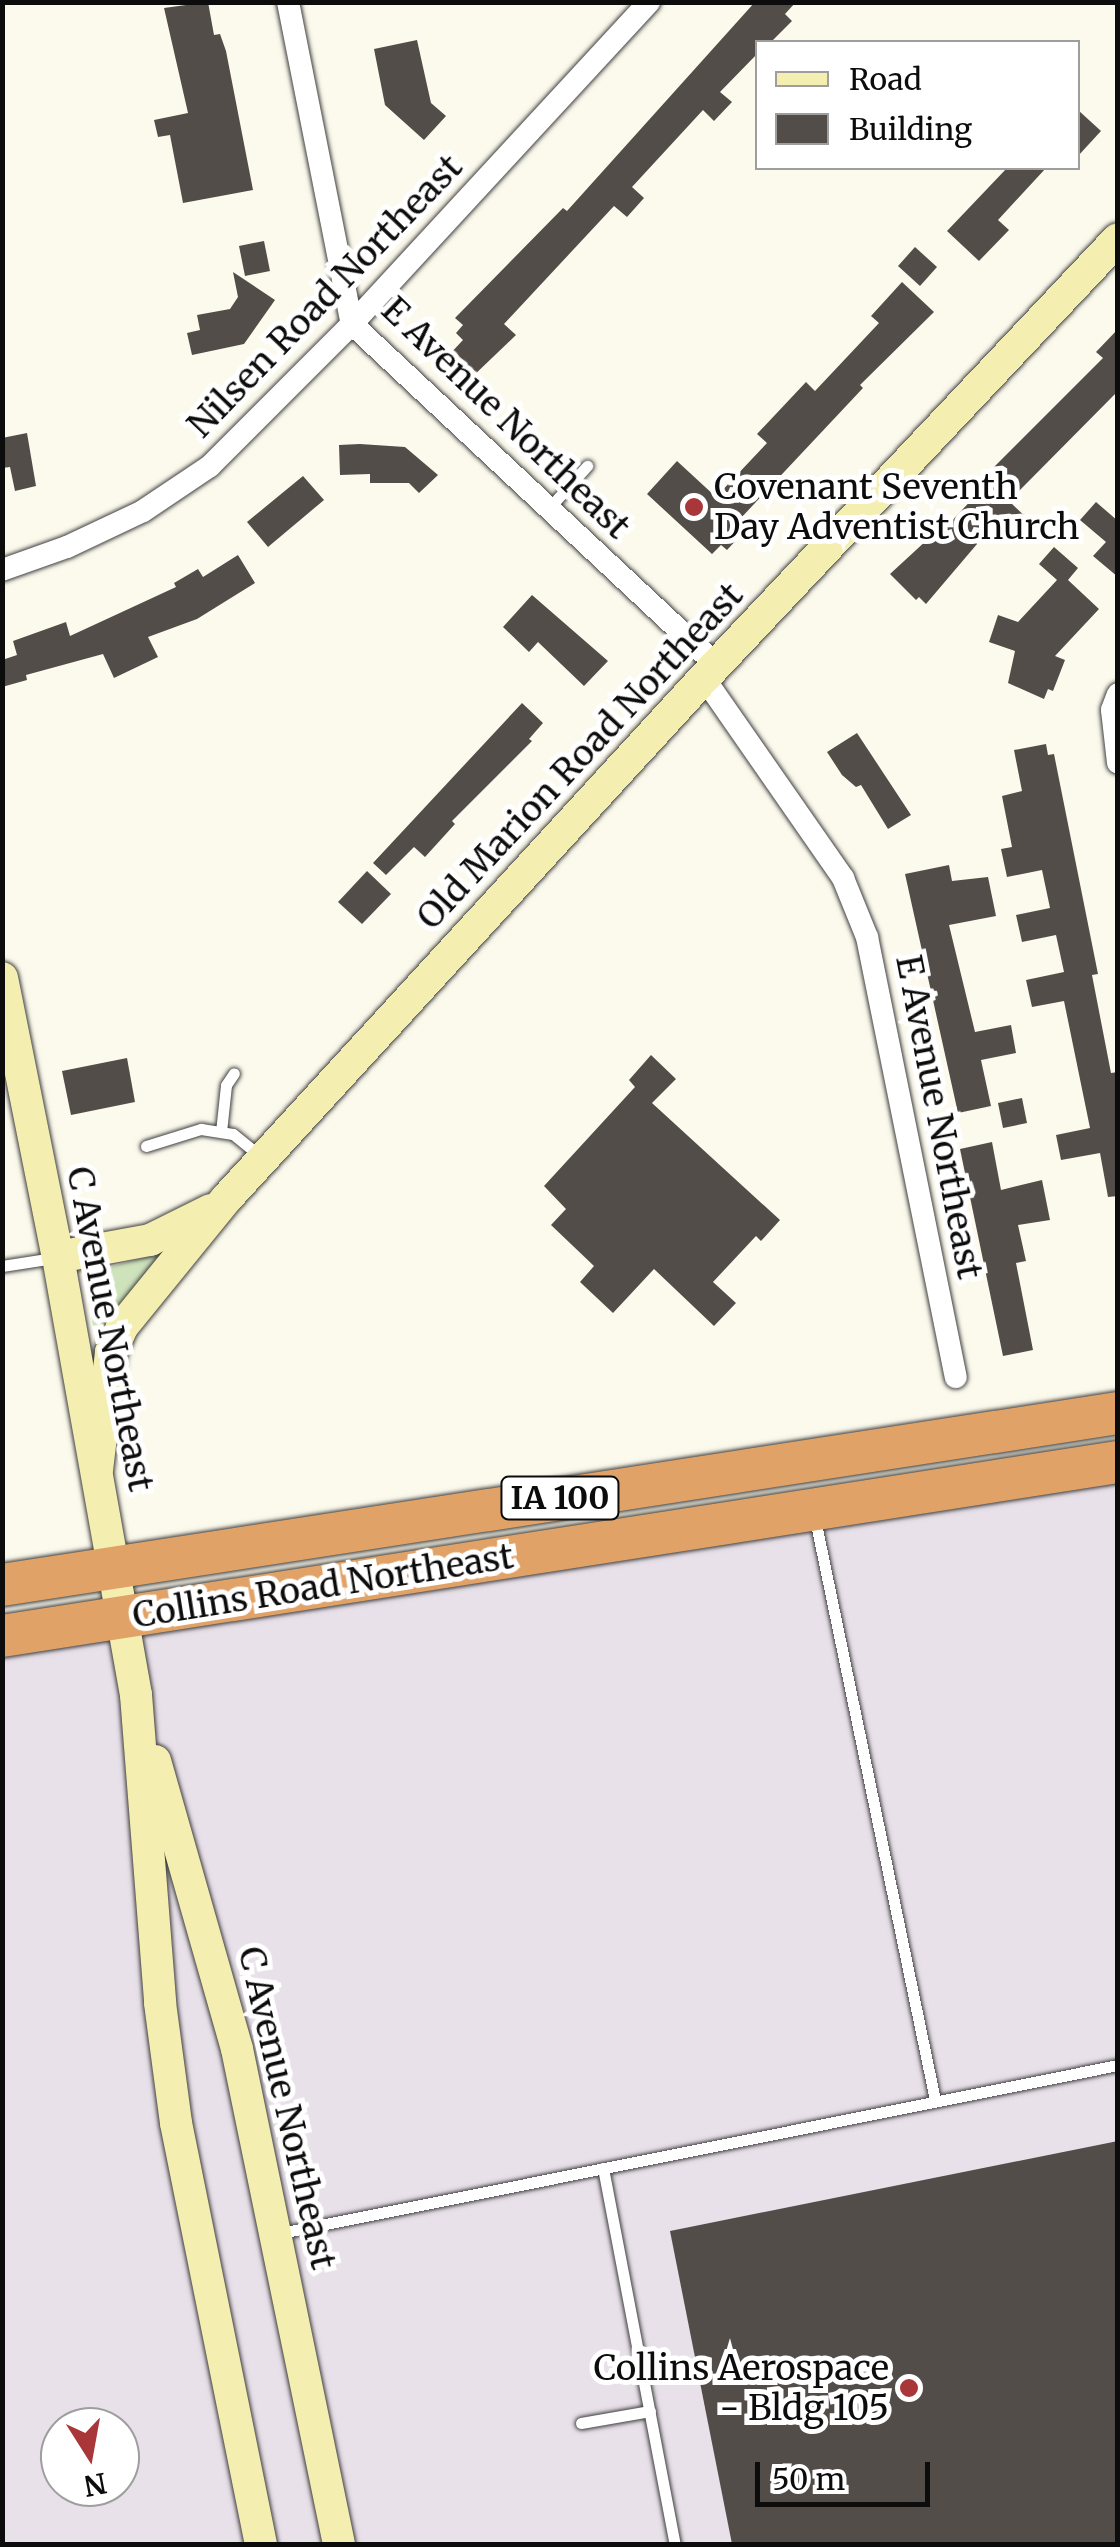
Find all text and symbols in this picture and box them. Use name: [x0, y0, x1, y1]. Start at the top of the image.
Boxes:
legend: [755, 40, 1080, 170]
text: Road: [849, 60, 922, 98]
text: Building: [849, 110, 972, 148]
street label: Nilsen Road Northeast: [179, 146, 471, 446]
street label: E Avenue Northeast: [373, 289, 639, 547]
place label: Covenant Seventh Day Adventist Church: [714, 466, 1080, 548]
marker: Covenant Seventh Day Adventist Church: [683, 496, 705, 518]
street label: Old Marion Road Northeast: [408, 574, 752, 938]
street label: E Avenue Northeast: [887, 952, 991, 1282]
street label: C Avenue Northeast: [58, 1163, 162, 1495]
road number: IA 100: [500, 1471, 620, 1525]
street label: Collins Road Northeast: [130, 1535, 516, 1637]
street label: C Avenue Northeast: [229, 1943, 345, 2273]
place label: Collins Aerospace - Bldg 105: [593, 2347, 889, 2429]
marker: Collins Aerospace - Bldg 105: [898, 2377, 920, 2399]
north arrow: [40, 2407, 140, 2507]
scale bar: [760, 2442, 935, 2504]
text: 50 m: [772, 2460, 845, 2498]
text: N: [81, 2465, 110, 2504]

